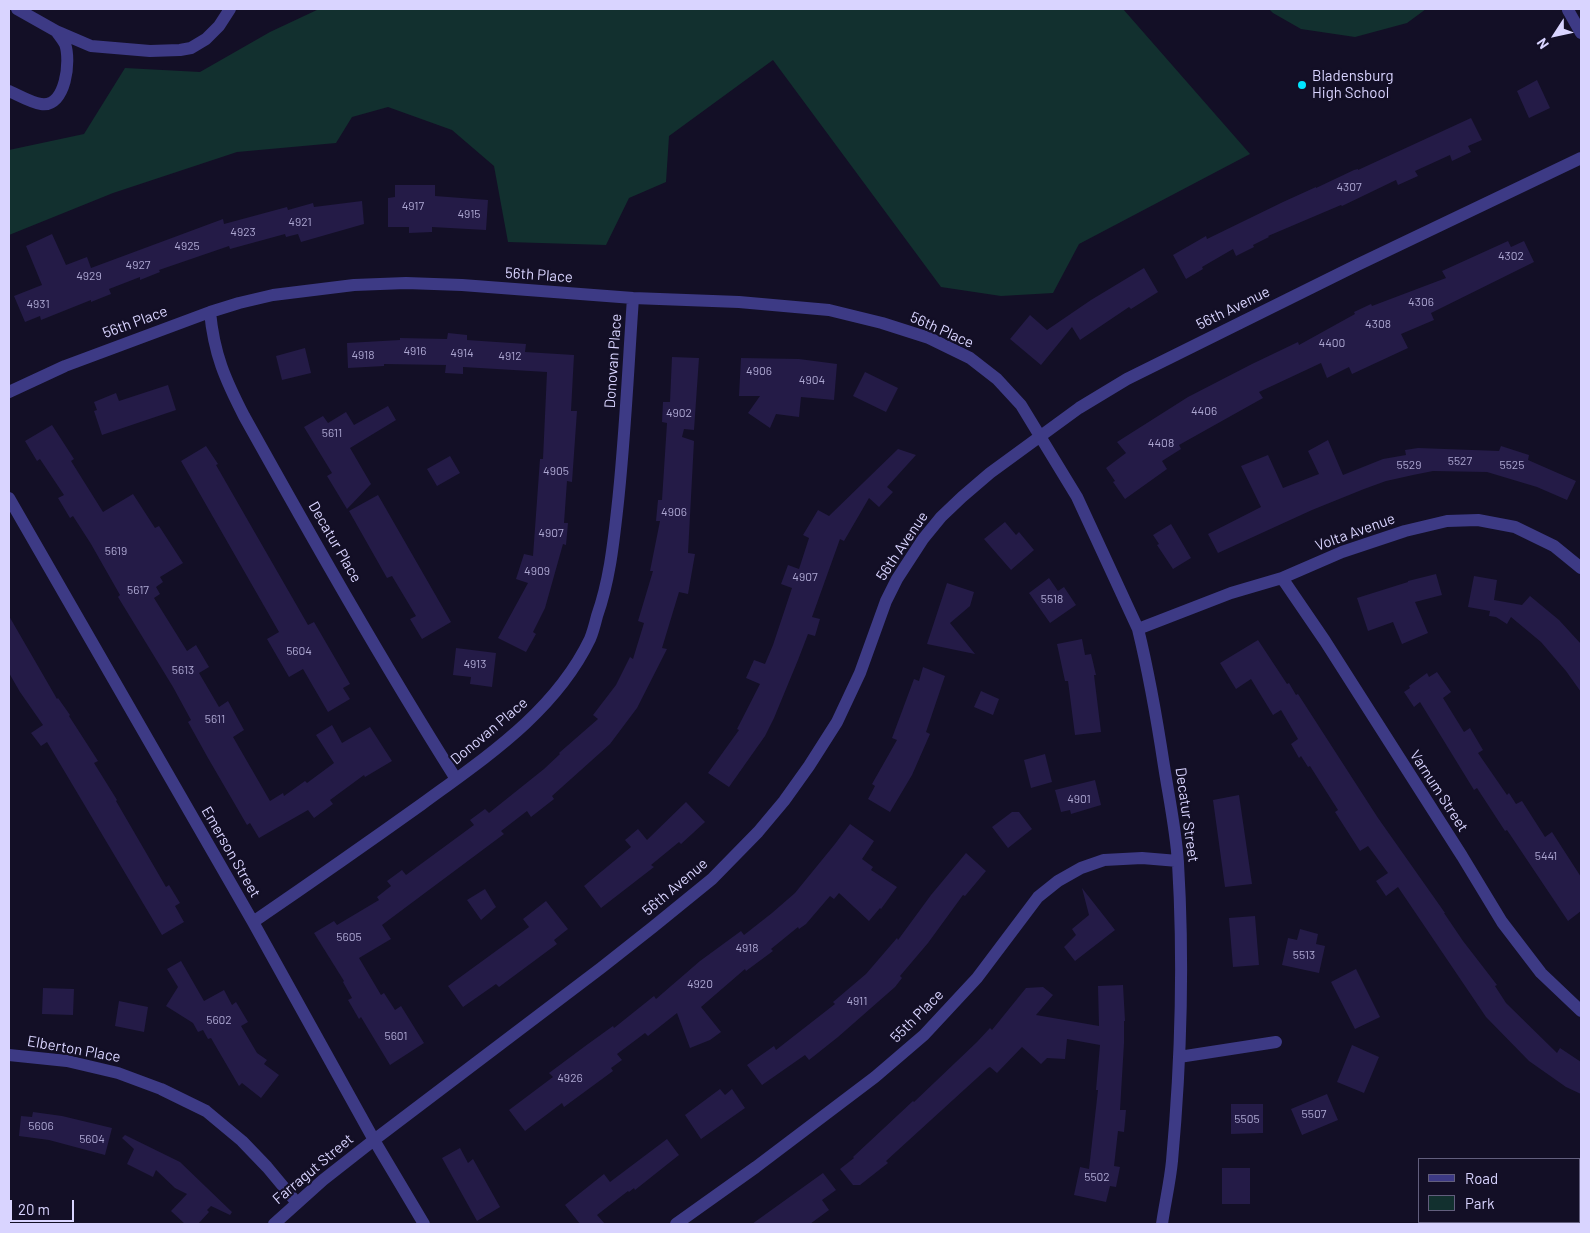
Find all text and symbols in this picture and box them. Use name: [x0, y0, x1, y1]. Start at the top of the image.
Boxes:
north arrow: [1530, 10, 1580, 60]
text: N: [1533, 35, 1552, 53]
place label: Bladensburg High School: [1312, 67, 1394, 102]
marker: Bladensburg High School: [1296, 79, 1308, 91]
house number: 4307: [1336, 180, 1362, 194]
house number: 4917: [402, 199, 424, 213]
house number: 4915: [458, 207, 480, 221]
house number: 4921: [288, 215, 312, 229]
house number: 4923: [230, 225, 256, 239]
house number: 4925: [174, 239, 200, 253]
house number: 4302: [1498, 249, 1524, 263]
house number: 4927: [126, 258, 150, 272]
street label: 56th Place: [505, 264, 573, 286]
house number: 4929: [76, 269, 102, 283]
street label: 56th Avenue: [1193, 282, 1273, 334]
house number: 4306: [1408, 295, 1434, 309]
house number: 4931: [26, 297, 50, 311]
street label: 56th Place: [100, 302, 170, 342]
street label: 56th Place: [907, 308, 977, 352]
street label: Donovan Place: [601, 313, 625, 409]
house number: 4308: [1365, 317, 1391, 331]
house number: 4400: [1319, 336, 1345, 350]
house number: 4916: [403, 344, 427, 358]
house number: 4914: [450, 346, 474, 360]
house number: 4918: [351, 348, 375, 362]
house number: 4912: [498, 349, 522, 363]
house number: 4906: [746, 364, 772, 378]
house number: 4904: [799, 373, 825, 387]
house number: 4406: [1191, 404, 1217, 418]
house number: 4902: [666, 406, 692, 420]
house number: 5611: [322, 426, 342, 440]
house number: 4408: [1148, 436, 1174, 450]
house number: 5527: [1448, 454, 1472, 468]
house number: 5529: [1396, 458, 1422, 472]
house number: 5525: [1500, 458, 1524, 472]
house number: 4905: [543, 464, 569, 478]
street label: Decatur Place: [305, 498, 365, 586]
house number: 4906: [661, 505, 687, 519]
street label: 56th Avenue: [872, 508, 932, 584]
street label: Volta Avenue: [1313, 509, 1397, 555]
house number: 4907: [538, 526, 564, 540]
house number: 5619: [105, 544, 127, 558]
house number: 4909: [524, 564, 550, 578]
house number: 4907: [792, 570, 818, 584]
house number: 5617: [127, 583, 149, 597]
house number: 5518: [1041, 592, 1063, 606]
house number: 5604: [286, 644, 312, 658]
house number: 4913: [463, 657, 487, 671]
house number: 5613: [172, 663, 194, 677]
street label: Donovan Place: [447, 694, 531, 768]
house number: 5611: [205, 712, 225, 726]
street label: Varnum Street: [1406, 747, 1472, 835]
street label: Decatur Street: [1171, 766, 1203, 864]
house number: 4901: [1067, 792, 1091, 806]
street label: Emerson Street: [198, 803, 264, 901]
house number: 5441: [1535, 849, 1557, 863]
street label: 56th Avenue: [639, 855, 711, 919]
house number: 5605: [336, 930, 362, 944]
house number: 4918: [735, 941, 759, 955]
house number: 5513: [1293, 948, 1315, 962]
house number: 4920: [687, 977, 713, 991]
street label: 55th Place: [887, 986, 947, 1046]
house number: 4911: [846, 994, 868, 1008]
house number: 5602: [206, 1013, 232, 1027]
house number: 5601: [385, 1029, 407, 1043]
street label: Elberton Place: [26, 1032, 122, 1066]
house number: 4926: [557, 1071, 583, 1085]
house number: 5507: [1302, 1107, 1326, 1121]
house number: 5505: [1234, 1112, 1260, 1126]
house number: 5606: [28, 1119, 54, 1133]
street label: Farragut Street: [269, 1130, 357, 1208]
house number: 5604: [79, 1132, 105, 1146]
legend: [1418, 1158, 1580, 1223]
text: Road: [1465, 1169, 1498, 1187]
house number: 5502: [1084, 1170, 1110, 1184]
scale bar: [12, 1190, 76, 1222]
text: Park: [1465, 1194, 1494, 1212]
text: 20 m: [18, 1200, 50, 1218]

